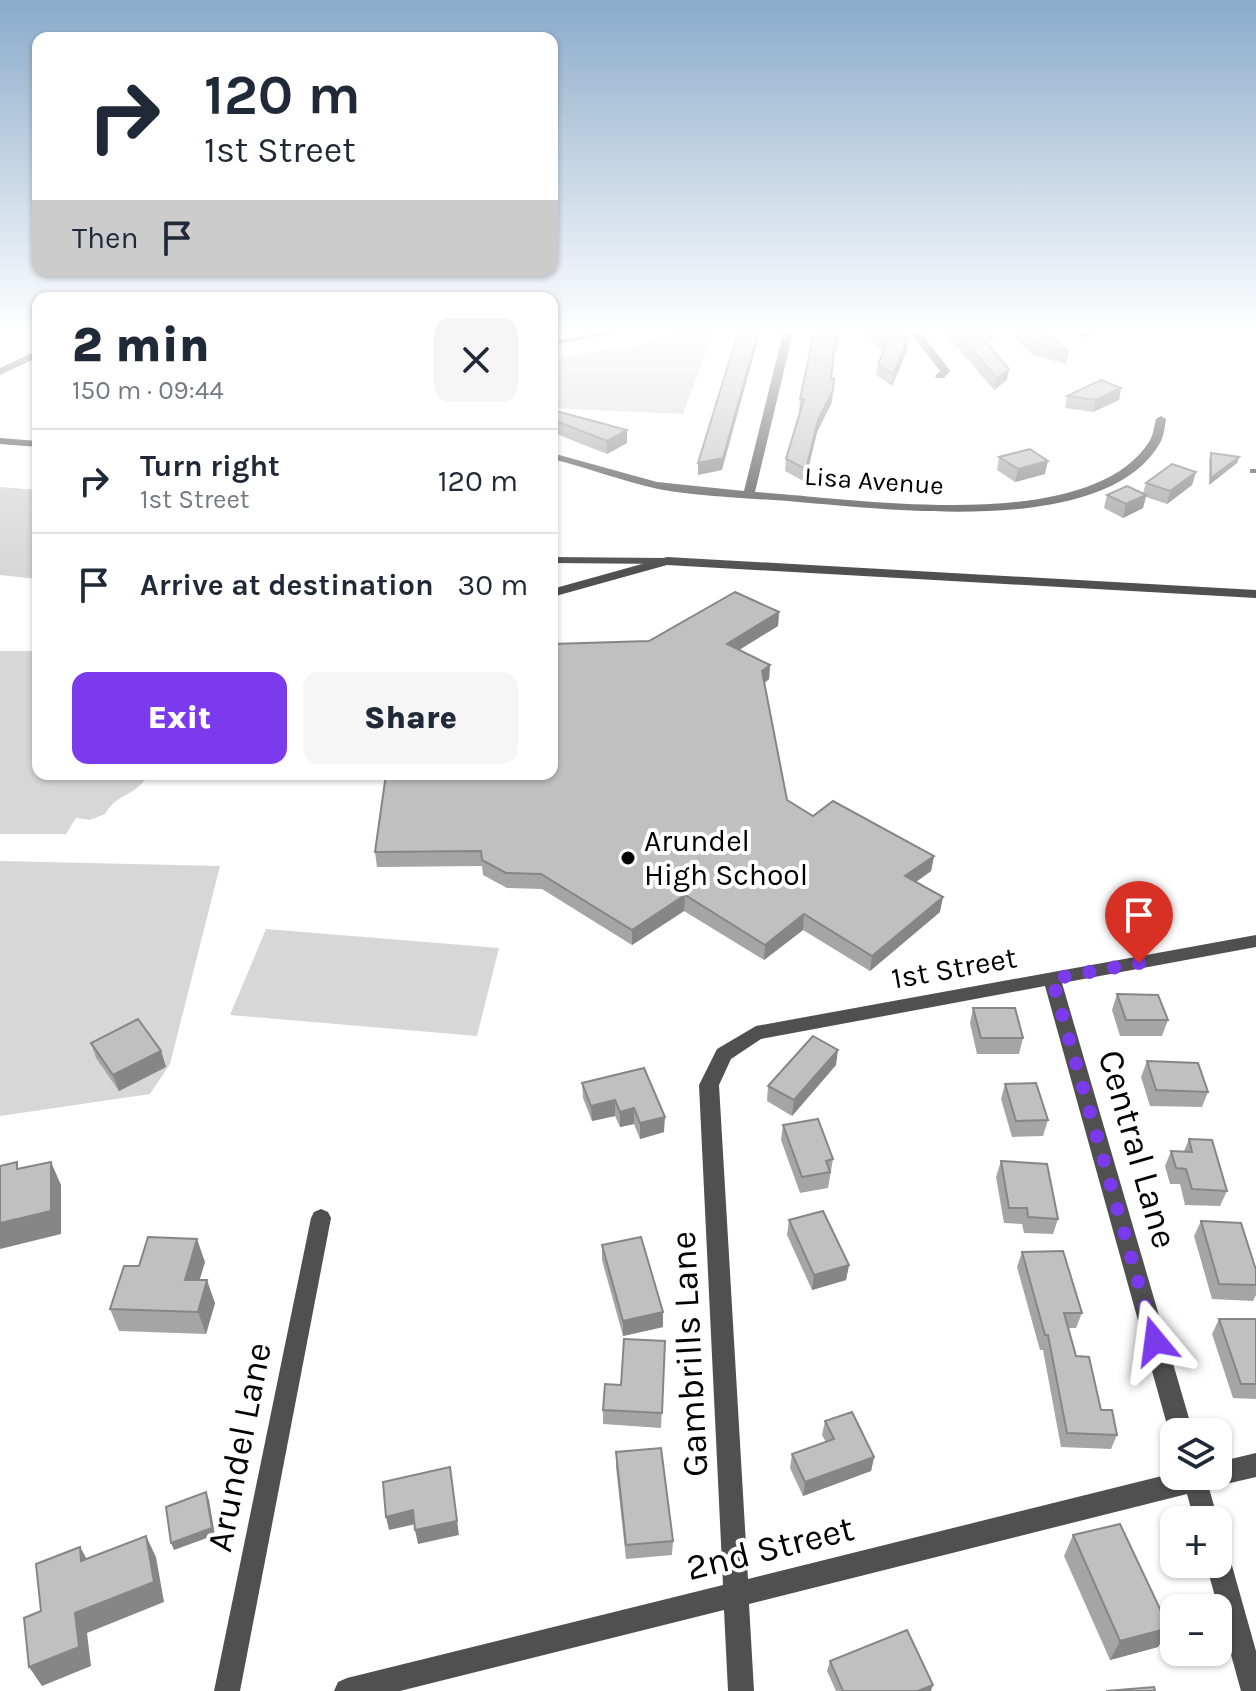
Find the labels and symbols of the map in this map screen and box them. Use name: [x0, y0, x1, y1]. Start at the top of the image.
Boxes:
street label: Lisa Avenue: [803, 461, 945, 501]
place label: Arundel High School: [644, 823, 808, 893]
marker: Arundel High School: [619, 849, 637, 867]
pin: [1105, 881, 1173, 963]
street label: 1st Street: [889, 939, 1019, 997]
street label: Central Lane: [1090, 1045, 1186, 1253]
street label: Gambrills Lane: [662, 1230, 716, 1478]
position arrow: [1113, 1299, 1197, 1383]
street label: Arundel Lane: [198, 1339, 280, 1555]
street label: 2nd Street: [682, 1507, 858, 1589]

